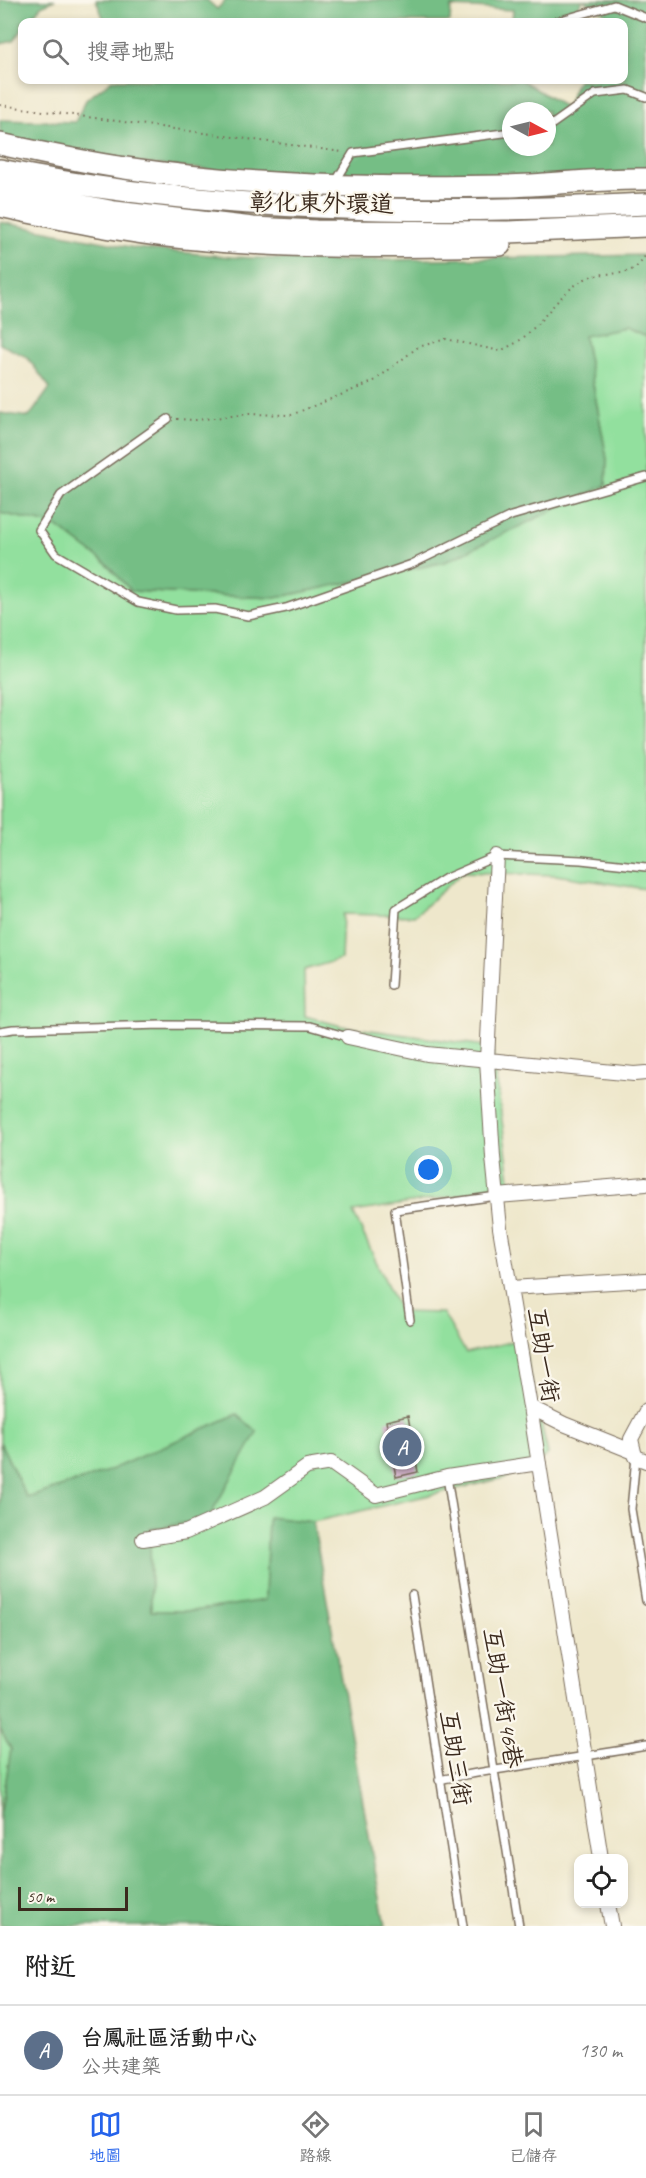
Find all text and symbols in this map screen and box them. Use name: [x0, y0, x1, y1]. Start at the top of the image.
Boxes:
search box: [18, 18, 628, 84]
icon: search: [39, 35, 72, 68]
text: 搜尋地點: [87, 38, 175, 66]
north arrow: [502, 102, 556, 156]
street label: 彰化東外環道: [250, 187, 394, 219]
your location: [414, 1155, 443, 1184]
street label: 互助一街: [522, 1305, 566, 1405]
pin: A: [382, 1424, 422, 1470]
street label: 互助一街46巷: [477, 1626, 529, 1770]
street label: 互助三街: [434, 1708, 478, 1808]
map controls: [574, 1854, 628, 1908]
button: locate: [574, 1854, 628, 1908]
scale bar: [18, 1884, 128, 1912]
text: 50 m: [27, 1887, 54, 1907]
text: 附近: [24, 1950, 76, 1983]
text: 台鳳社區活動中心: [81, 2024, 257, 2052]
text: A: [38, 2038, 49, 2063]
text: 130 m: [579, 2038, 622, 2063]
text: 公共建築: [81, 2054, 161, 2079]
tab: 地圖: [89, 2108, 122, 2166]
tab: 路線: [299, 2108, 332, 2166]
tab: 已儲存: [509, 2108, 557, 2166]

